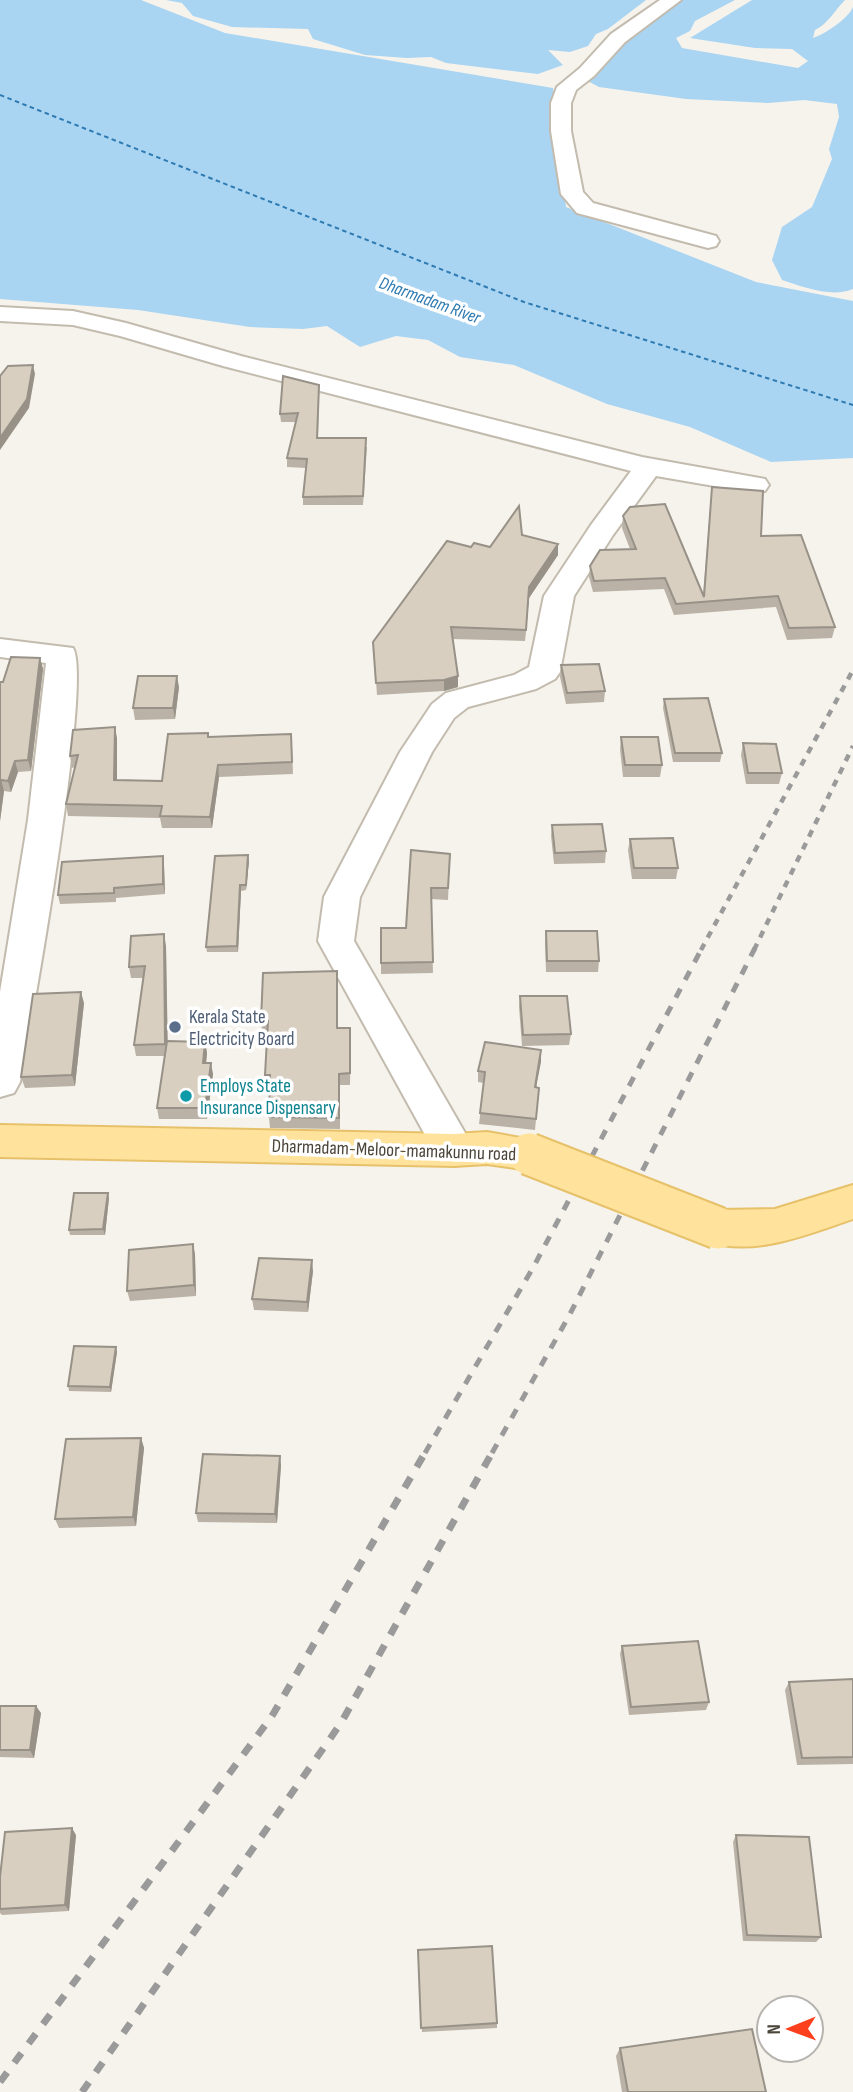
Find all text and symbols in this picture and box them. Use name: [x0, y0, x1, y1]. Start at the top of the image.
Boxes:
water label: Dharmadam River: [376, 272, 484, 329]
place label: Kerala State Electricity Board: [189, 1006, 294, 1051]
marker: Kerala State Electricity Board: [167, 1019, 183, 1035]
place label: Employs State Insurance Dispensary: [200, 1075, 337, 1120]
marker: Employs State Insurance Dispensary: [178, 1088, 194, 1104]
street label: Dharmadam-Meloor-mamakunnu road: [271, 1135, 517, 1166]
north arrow: [755, 1994, 825, 2064]
text: N: [763, 2024, 786, 2035]

